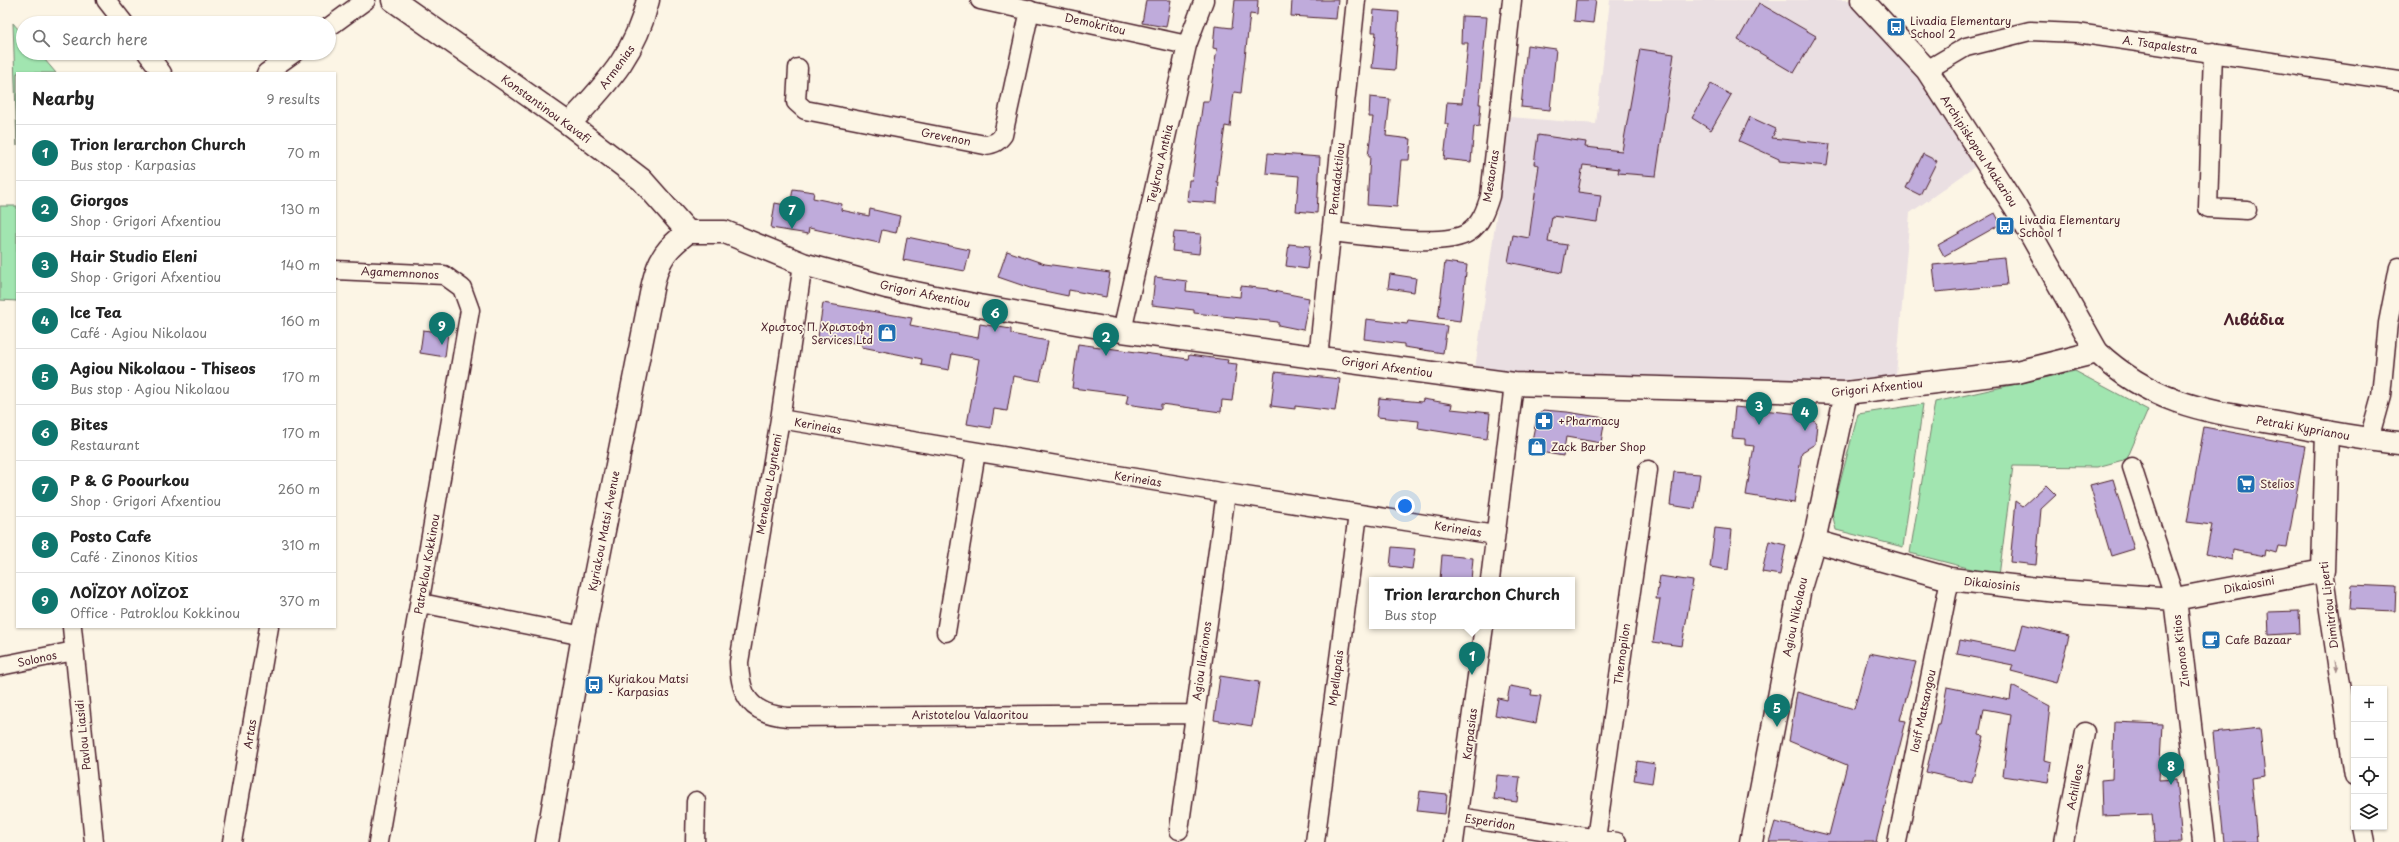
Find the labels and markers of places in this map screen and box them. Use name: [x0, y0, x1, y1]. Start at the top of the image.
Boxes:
place label: Livadia Elementary School 2: [1910, 12, 2011, 42]
bus stop icon: Livadia Elementary School 2: [1885, 16, 1907, 38]
pin: 7: [779, 196, 805, 229]
place label: Livadia Elementary School 1: [2019, 211, 2120, 241]
bus stop icon: Livadia Elementary School 1: [1994, 215, 2016, 237]
pin: 6: [982, 299, 1008, 332]
pin: 9: [429, 312, 455, 345]
place label: Χριστος Π. Χριστοφη Services Ltd: [761, 318, 873, 348]
shop icon: Χριστος Π. Χριστοφη Services Ltd: [876, 322, 898, 344]
pin: 2: [1093, 323, 1119, 356]
pin: 3: [1746, 392, 1772, 425]
pin: 4: [1792, 398, 1818, 431]
pharmacy icon: +Pharmacy: [1533, 410, 1555, 432]
place label: +Pharmacy: [1558, 412, 1620, 429]
shop icon: Zack Barber Shop: [1526, 436, 1548, 458]
place label: Zack Barber Shop: [1551, 438, 1646, 455]
supermarket icon: Stelios: [2235, 473, 2257, 495]
place label: Stelios: [2260, 475, 2295, 492]
cafe icon: Cafe Bazaar: [2200, 629, 2222, 651]
place label: Cafe Bazaar: [2225, 631, 2292, 648]
pin: 1: [1459, 642, 1485, 675]
place label: Kyriakou Matsi - Karpasias: [608, 670, 689, 700]
bus stop icon: Kyriakou Matsi - Karpasias: [583, 674, 605, 696]
pin: 5: [1764, 694, 1790, 727]
pin: 8: [2158, 752, 2184, 785]

